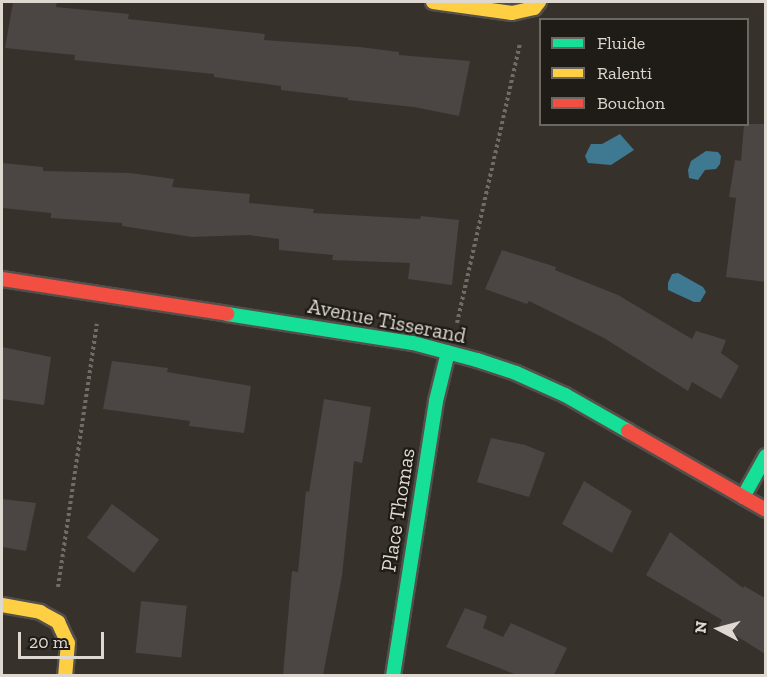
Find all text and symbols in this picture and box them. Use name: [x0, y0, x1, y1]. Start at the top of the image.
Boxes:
legend: [539, 18, 749, 126]
text: Fluide: [597, 32, 645, 54]
text: Ralenti: [597, 62, 652, 84]
text: Bouchon: [597, 92, 665, 114]
street label: Avenue Tisserand: [306, 293, 468, 349]
street label: Place Thomas: [376, 446, 420, 574]
north arrow: [689, 599, 749, 659]
scale bar: [21, 620, 106, 658]
text: N: [691, 620, 711, 634]
text: 20 m: [29, 631, 68, 653]

